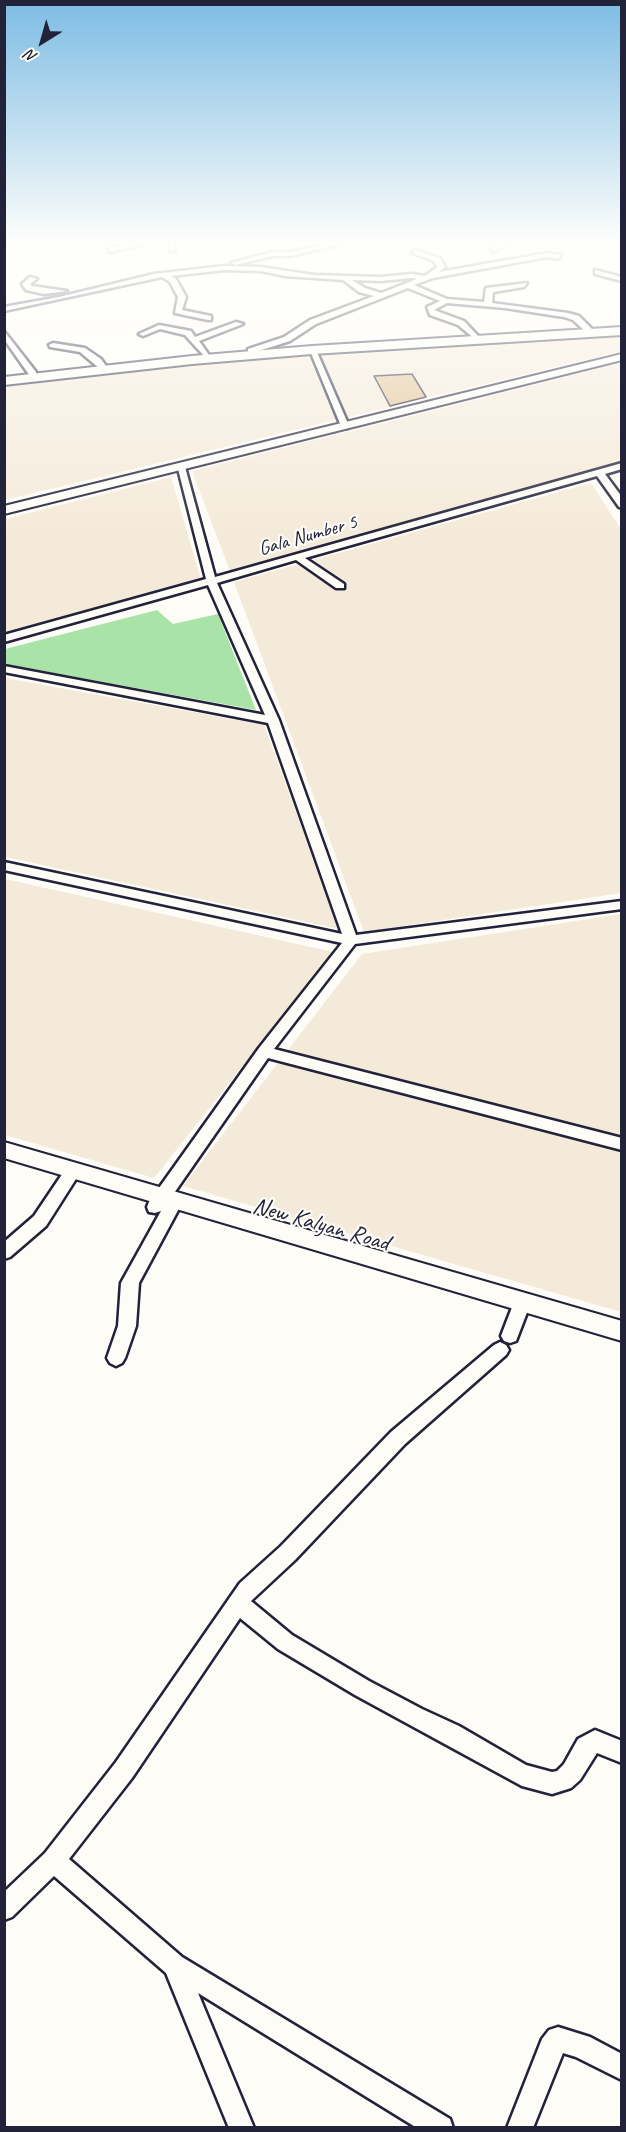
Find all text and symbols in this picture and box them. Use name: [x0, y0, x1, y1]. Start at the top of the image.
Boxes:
north arrow: [12, 12, 72, 72]
text: N: [21, 45, 41, 67]
street label: Gala Number 5: [256, 510, 360, 562]
street label: New Kalyan Road: [249, 1192, 393, 1258]

